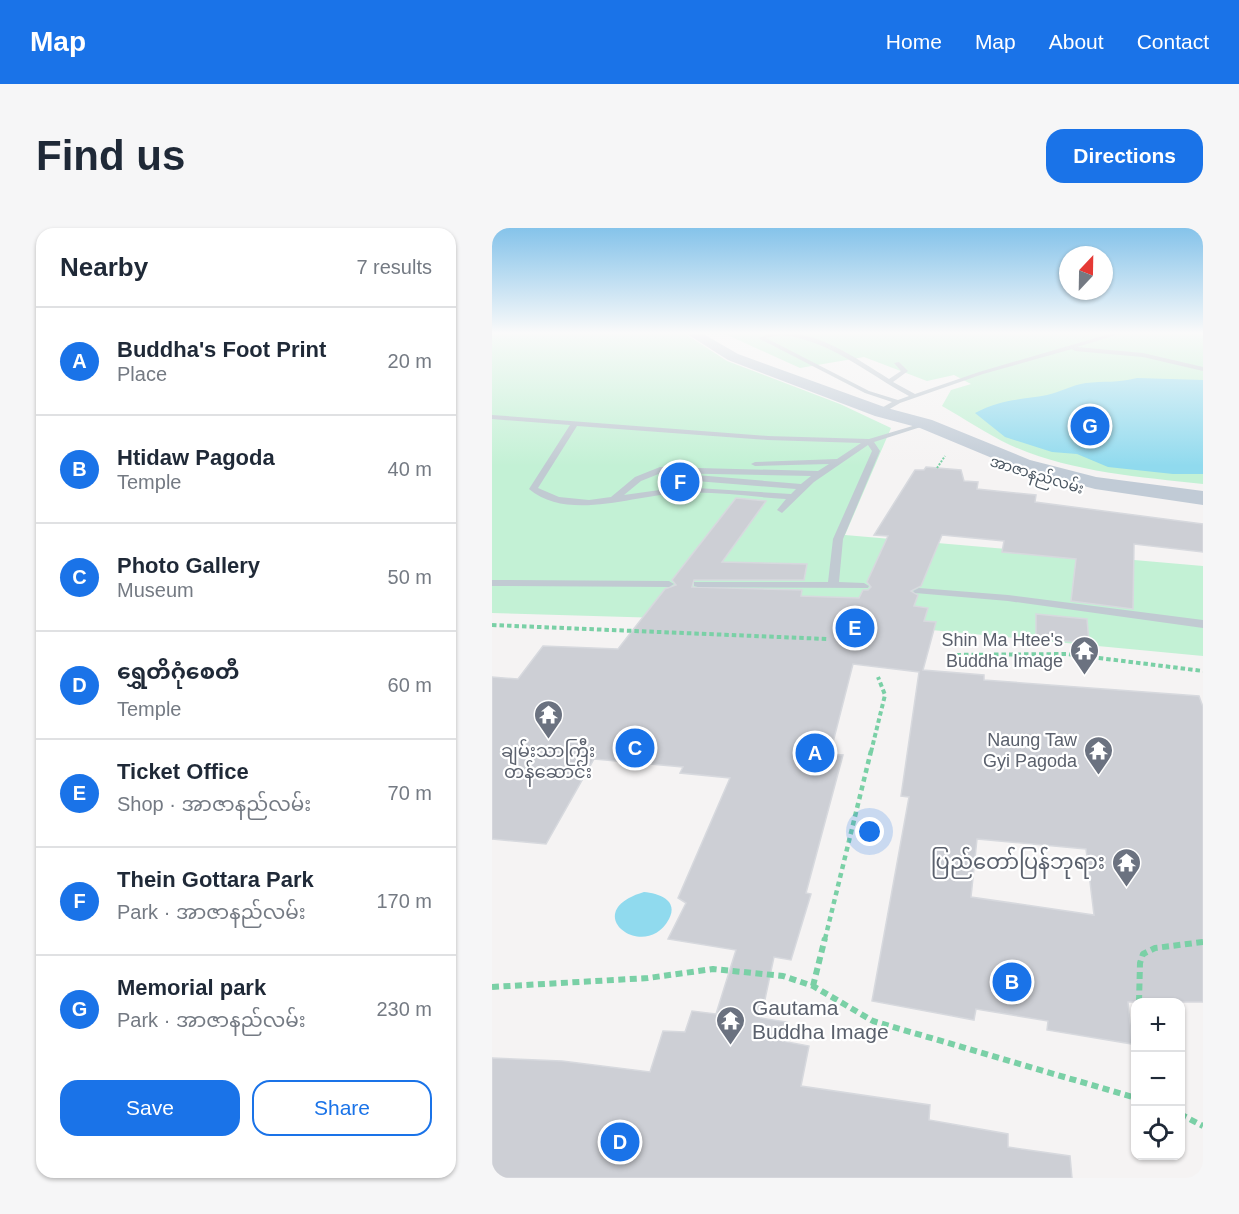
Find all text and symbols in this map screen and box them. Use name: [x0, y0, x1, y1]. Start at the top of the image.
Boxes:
text: Map: [30, 26, 86, 57]
text: Home: [886, 30, 942, 53]
text: Map: [975, 30, 1016, 53]
text: About: [1049, 30, 1104, 53]
text: Contact: [1137, 30, 1209, 53]
button: Directions: [1046, 129, 1203, 183]
text: Find us: [36, 132, 185, 179]
north arrow: [1059, 246, 1113, 300]
text: Nearby: [60, 252, 148, 282]
text: 7 results: [356, 256, 432, 278]
text: Buddha's Foot Print: [117, 337, 326, 362]
text: A: [72, 350, 87, 372]
text: 20 m: [388, 350, 432, 372]
text: Place: [117, 363, 167, 385]
pin: G: [1070, 404, 1110, 448]
text: Htidaw Pagoda: [117, 445, 275, 470]
street label: အာဇာနည်လမ်း: [987, 451, 1086, 501]
text: B: [72, 458, 87, 480]
text: 40 m: [388, 458, 432, 480]
pin: F: [660, 460, 699, 504]
text: Temple: [117, 471, 181, 493]
text: Photo Gallery: [117, 553, 260, 578]
text: C: [72, 566, 87, 588]
text: 50 m: [388, 566, 432, 588]
text: Museum: [117, 579, 194, 601]
pin: E: [836, 606, 874, 650]
place label: Shin Ma Htee's Buddha Image: [942, 630, 1063, 671]
temple icon: Shin Ma Htee's Buddha Image: [1068, 634, 1100, 676]
text: ရွှေတိဂုံစေတီ: [117, 659, 239, 684]
text: D: [72, 674, 87, 696]
text: 60 m: [388, 674, 432, 696]
text: Temple: [117, 698, 181, 720]
temple icon: ချမ်းသာကြီး တန်ဆောင်း: [532, 698, 564, 740]
pin: C: [616, 726, 654, 770]
pin: A: [796, 730, 834, 776]
place label: Naung Taw Gyi Pagoda: [983, 730, 1078, 771]
temple icon: Naung Taw Gyi Pagoda: [1082, 734, 1114, 776]
place label: ချမ်းသာကြီး တန်ဆောင်း: [501, 737, 595, 787]
text: Ticket Office: [117, 759, 249, 784]
text: E: [73, 782, 86, 804]
text: 70 m: [388, 782, 432, 804]
text: Shop · အာဇာနည်လမ်း: [117, 793, 311, 815]
your location: [855, 817, 884, 846]
place label: ပြည်တော်ပြန်ဘုရား: [931, 846, 1105, 879]
temple icon: ပြည်တော်ပြန်ဘုရား: [1110, 846, 1142, 888]
text: Thein Gottara Park: [117, 867, 314, 892]
text: F: [73, 890, 86, 912]
text: 170 m: [376, 890, 432, 912]
text: Park · အာဇာနည်လမ်း: [117, 901, 306, 923]
pin: B: [992, 960, 1032, 1005]
text: Memorial park: [117, 975, 266, 1000]
place label: Gautama Buddha Image: [752, 996, 889, 1043]
text: G: [72, 998, 87, 1020]
text: 230 m: [376, 998, 432, 1020]
map controls: [1131, 998, 1185, 1160]
button: +: [1131, 998, 1185, 1052]
temple icon: Gautama Buddha Image: [715, 1004, 747, 1046]
text: Park · အာဇာနည်လမ်း: [117, 1009, 306, 1031]
button: −: [1131, 1052, 1185, 1106]
button: Save: [60, 1080, 240, 1136]
button: Share: [252, 1080, 432, 1136]
button: locate: [1131, 1106, 1185, 1160]
pin: D: [600, 1120, 640, 1164]

